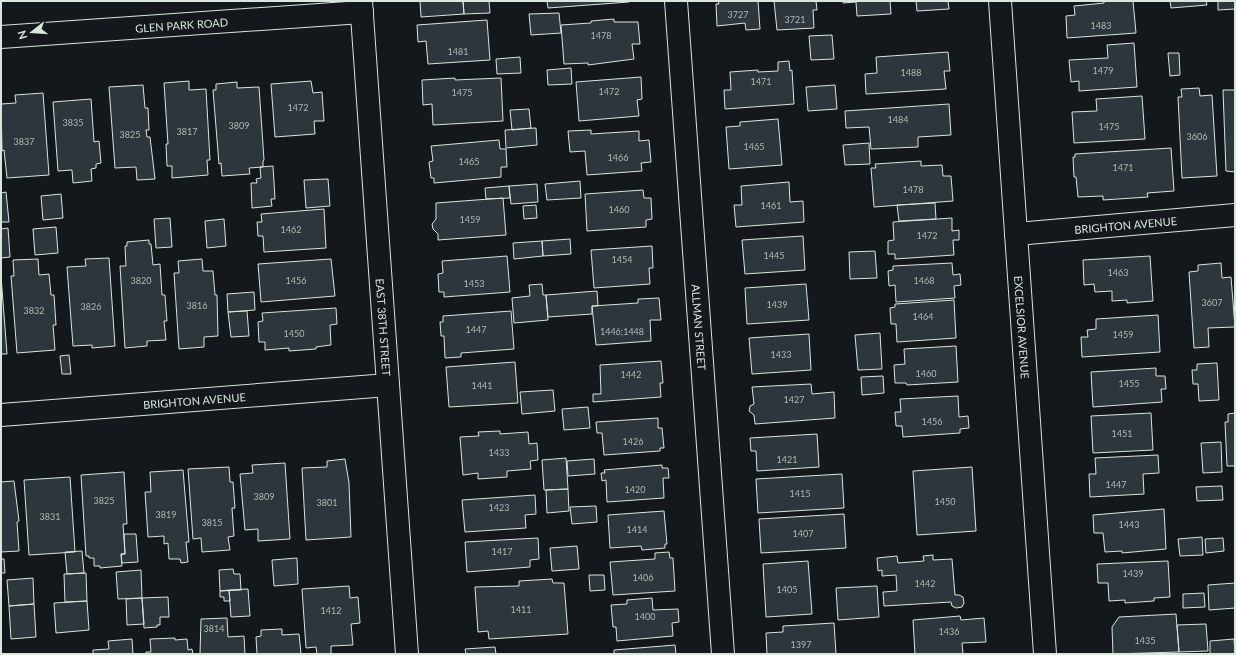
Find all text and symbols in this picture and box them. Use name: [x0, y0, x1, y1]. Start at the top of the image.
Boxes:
house number: 3727: [728, 9, 748, 20]
north arrow: [12, 12, 52, 52]
house number: 3721: [785, 14, 805, 25]
street label: GLEN PARK ROAD: [135, 15, 228, 34]
house number: 1483: [1091, 20, 1111, 31]
text: N: [15, 29, 29, 41]
house number: 1478: [591, 30, 611, 41]
house number: 1481: [448, 46, 468, 57]
house number: 1479: [1093, 65, 1113, 76]
house number: 1488: [901, 67, 921, 78]
house number: 1471: [751, 76, 771, 87]
house number: 1472: [599, 86, 619, 97]
house number: 1475: [452, 87, 472, 98]
house number: 1472: [288, 102, 308, 113]
house number: 1484: [888, 114, 908, 125]
house number: 3835: [63, 117, 83, 128]
house number: 3809: [229, 120, 249, 131]
house number: 1475: [1099, 121, 1119, 132]
house number: 3817: [177, 126, 197, 137]
house number: 3825: [120, 129, 140, 140]
house number: 3606: [1187, 131, 1207, 142]
house number: 3837: [14, 136, 34, 147]
house number: 1465: [744, 141, 764, 152]
house number: 1466: [608, 152, 628, 163]
house number: 1465: [459, 156, 479, 167]
house number: 1471: [1113, 162, 1133, 173]
house number: 1478: [903, 184, 923, 195]
house number: 1461: [761, 200, 781, 211]
house number: 1460: [609, 204, 629, 215]
house number: 1459: [460, 214, 480, 225]
street label: BRIGHTON AVENUE: [1074, 214, 1177, 235]
house number: 1462: [281, 224, 301, 235]
house number: 1472: [917, 230, 937, 241]
house number: 1445: [764, 250, 784, 261]
house number: 1454: [612, 254, 632, 265]
house number: 1463: [1108, 267, 1128, 278]
house number: 3820: [131, 275, 151, 286]
house number: 1456: [286, 275, 306, 286]
house number: 1468: [914, 275, 934, 286]
street label: EXCELSIOR AVENUE: [1012, 275, 1033, 379]
street label: EAST 38TH STREET: [374, 278, 394, 377]
house number: 1453: [464, 278, 484, 289]
street label: ALLMAN STREET: [690, 284, 709, 371]
house number: 3607: [1202, 297, 1222, 308]
house number: 1439: [767, 299, 787, 310]
house number: 3816: [187, 300, 207, 311]
house number: 3826: [81, 301, 101, 312]
house number: 3832: [24, 305, 44, 316]
house number: 1464: [913, 311, 933, 322]
house number: 1447: [466, 324, 486, 335]
house number: 1446;1448: [600, 326, 644, 337]
house number: 1450: [284, 328, 304, 339]
house number: 1459: [1113, 329, 1133, 340]
house number: 1433: [771, 349, 791, 360]
house number: 1460: [916, 368, 936, 379]
house number: 1442: [621, 369, 641, 380]
house number: 1455: [1119, 378, 1139, 389]
house number: 1441: [472, 380, 492, 391]
street label: BRIGHTON AVENUE: [143, 390, 246, 410]
house number: 1427: [784, 394, 804, 405]
house number: 1456: [922, 416, 942, 427]
house number: 1451: [1112, 428, 1132, 439]
house number: 1426: [623, 436, 643, 447]
house number: 1433: [489, 447, 509, 458]
house number: 1421: [777, 454, 797, 465]
house number: 1447: [1106, 479, 1126, 490]
house number: 1420: [625, 484, 645, 495]
house number: 1415: [790, 488, 810, 499]
house number: 3809: [254, 491, 274, 502]
house number: 3825: [94, 495, 114, 506]
house number: 1450: [935, 496, 955, 507]
house number: 3801: [317, 497, 337, 508]
house number: 1423: [489, 502, 509, 513]
house number: 3819: [156, 509, 176, 520]
house number: 3831: [40, 511, 60, 522]
house number: 3815: [202, 517, 222, 528]
house number: 1443: [1119, 519, 1139, 530]
house number: 1414: [627, 524, 647, 535]
house number: 1407: [793, 528, 813, 539]
house number: 1417: [492, 546, 512, 557]
house number: 1439: [1123, 568, 1143, 579]
house number: 1406: [633, 572, 653, 583]
house number: 1442: [915, 578, 935, 589]
house number: 1405: [777, 584, 797, 595]
house number: 1411: [511, 604, 531, 615]
house number: 1412: [321, 605, 341, 616]
house number: 1400: [635, 611, 655, 622]
house number: 3814: [204, 623, 224, 634]
house number: 1436: [939, 626, 959, 637]
house number: 1435: [1135, 635, 1155, 646]
house number: 1397: [791, 639, 811, 650]

